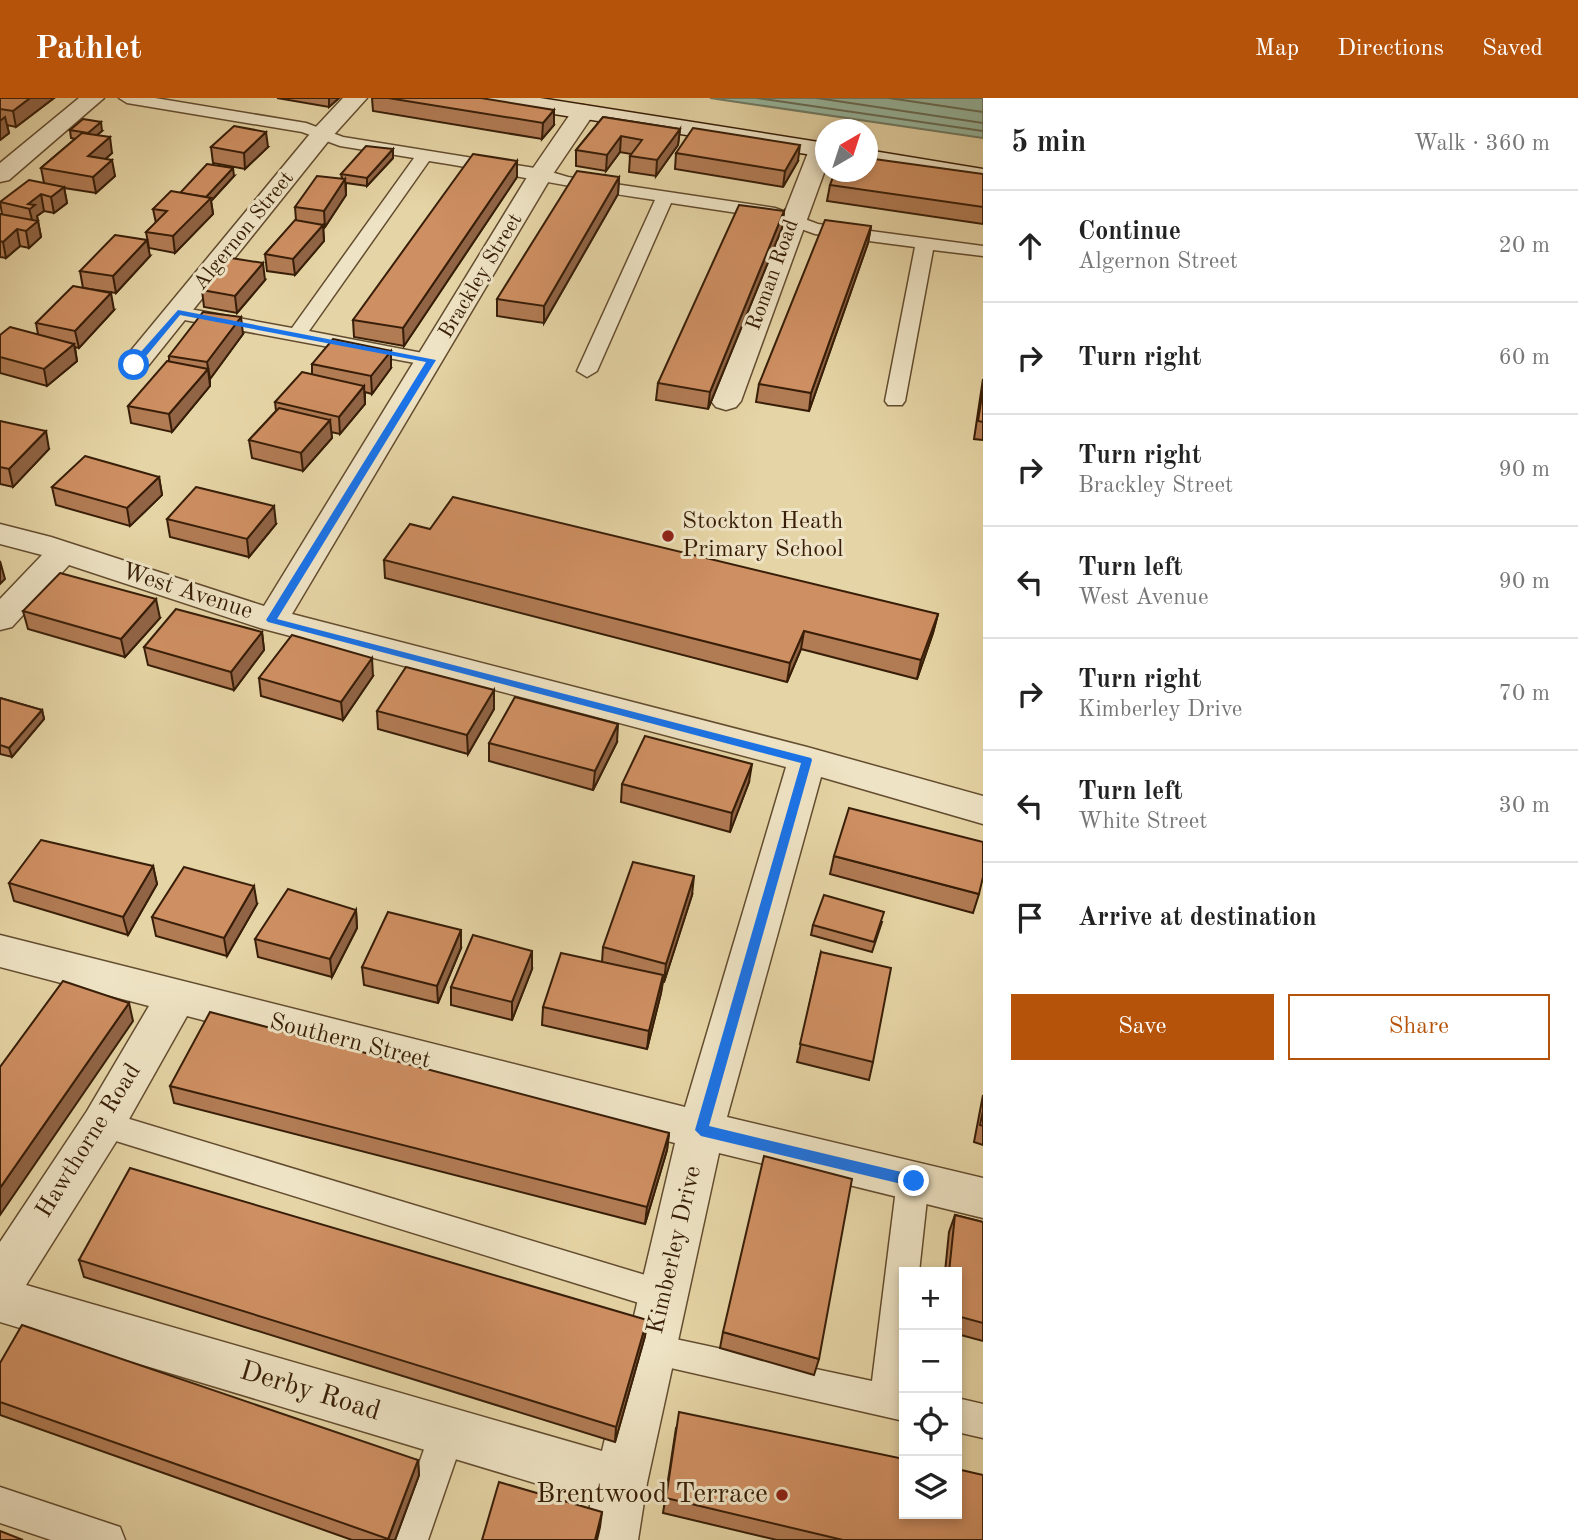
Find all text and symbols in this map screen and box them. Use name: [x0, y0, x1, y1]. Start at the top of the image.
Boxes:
text: Pathlet: [35, 33, 142, 66]
text: Map: [1255, 37, 1299, 61]
text: Directions: [1337, 37, 1444, 61]
text: Saved: [1482, 37, 1543, 61]
north arrow: [815, 119, 878, 182]
text: 5 min: [1011, 128, 1086, 158]
text: Walk · 360 m: [1414, 132, 1550, 155]
street label: Algernon Street: [190, 168, 298, 294]
street label: Brackley Street: [436, 210, 526, 342]
street label: Roman Road: [743, 217, 803, 333]
text: Continue: [1078, 219, 1181, 245]
icon: ahead: [1011, 227, 1049, 265]
text: 20 m: [1499, 234, 1550, 257]
text: Algernon Street: [1078, 250, 1238, 273]
icon: right: [1011, 339, 1049, 377]
text: Turn right: [1078, 345, 1201, 371]
text: 60 m: [1499, 346, 1550, 369]
route start: [118, 349, 149, 380]
text: Turn right: [1078, 443, 1201, 469]
icon: right: [1011, 451, 1049, 489]
text: 90 m: [1499, 458, 1550, 481]
text: Brackley Street: [1078, 474, 1233, 497]
place label: Stockton Heath Primary School: [682, 510, 844, 562]
marker: Stockton Heath Primary School: [660, 528, 676, 544]
text: Turn left: [1078, 555, 1183, 581]
street label: West Avenue: [119, 560, 255, 624]
icon: left: [1011, 563, 1049, 601]
text: 90 m: [1499, 570, 1550, 593]
text: West Avenue: [1078, 586, 1208, 609]
text: Turn right: [1078, 667, 1201, 693]
icon: right: [1011, 675, 1049, 713]
text: 70 m: [1499, 682, 1550, 705]
text: Kimberley Drive: [1078, 698, 1242, 721]
text: Turn left: [1078, 779, 1183, 805]
icon: left: [1011, 787, 1049, 825]
text: 30 m: [1499, 794, 1550, 817]
text: White Street: [1078, 810, 1207, 833]
icon: arrive: [1011, 899, 1049, 937]
text: Arrive at destination: [1078, 905, 1317, 931]
button: Save: [1011, 994, 1274, 1060]
button: Share: [1288, 994, 1550, 1060]
street label: Southern Street: [267, 1010, 433, 1074]
street label: Hawthorne Road: [32, 1060, 146, 1222]
street label: Kimberley Drive: [644, 1164, 706, 1336]
route end: [898, 1165, 929, 1196]
map controls: [899, 1267, 962, 1519]
button: +: [899, 1267, 962, 1330]
button: −: [899, 1330, 962, 1393]
street label: Derby Road: [236, 1357, 384, 1427]
button: locate: [899, 1393, 962, 1456]
button: layers: [899, 1456, 962, 1519]
place label: Brentwood Terrace: [536, 1481, 768, 1509]
marker: Brentwood Terrace: [774, 1487, 790, 1503]

